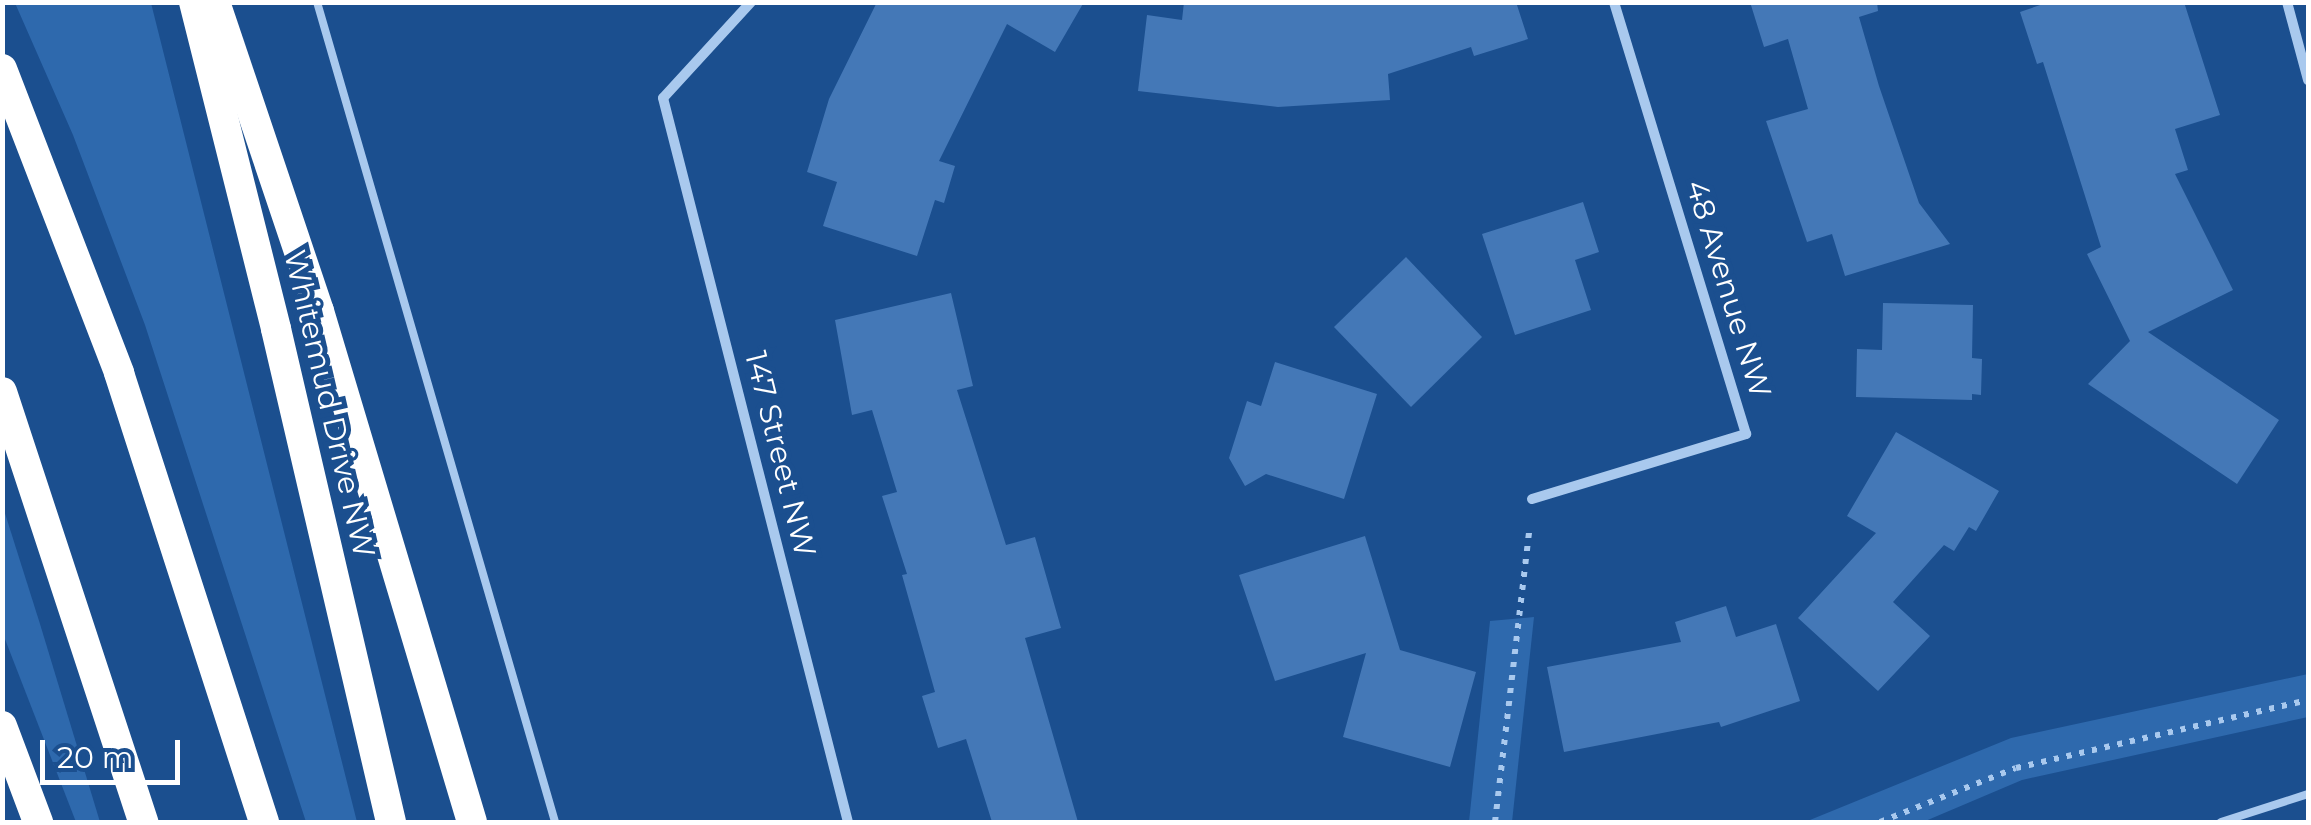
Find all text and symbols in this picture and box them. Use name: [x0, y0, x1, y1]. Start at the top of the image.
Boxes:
street label: 48 Avenue NW: [1678, 176, 1778, 402]
street label: Whitemud Drive NW: [276, 247, 382, 561]
street label: 147 Street NW: [737, 348, 823, 560]
scale bar: [45, 720, 185, 782]
text: 20 m: [57, 739, 134, 776]

